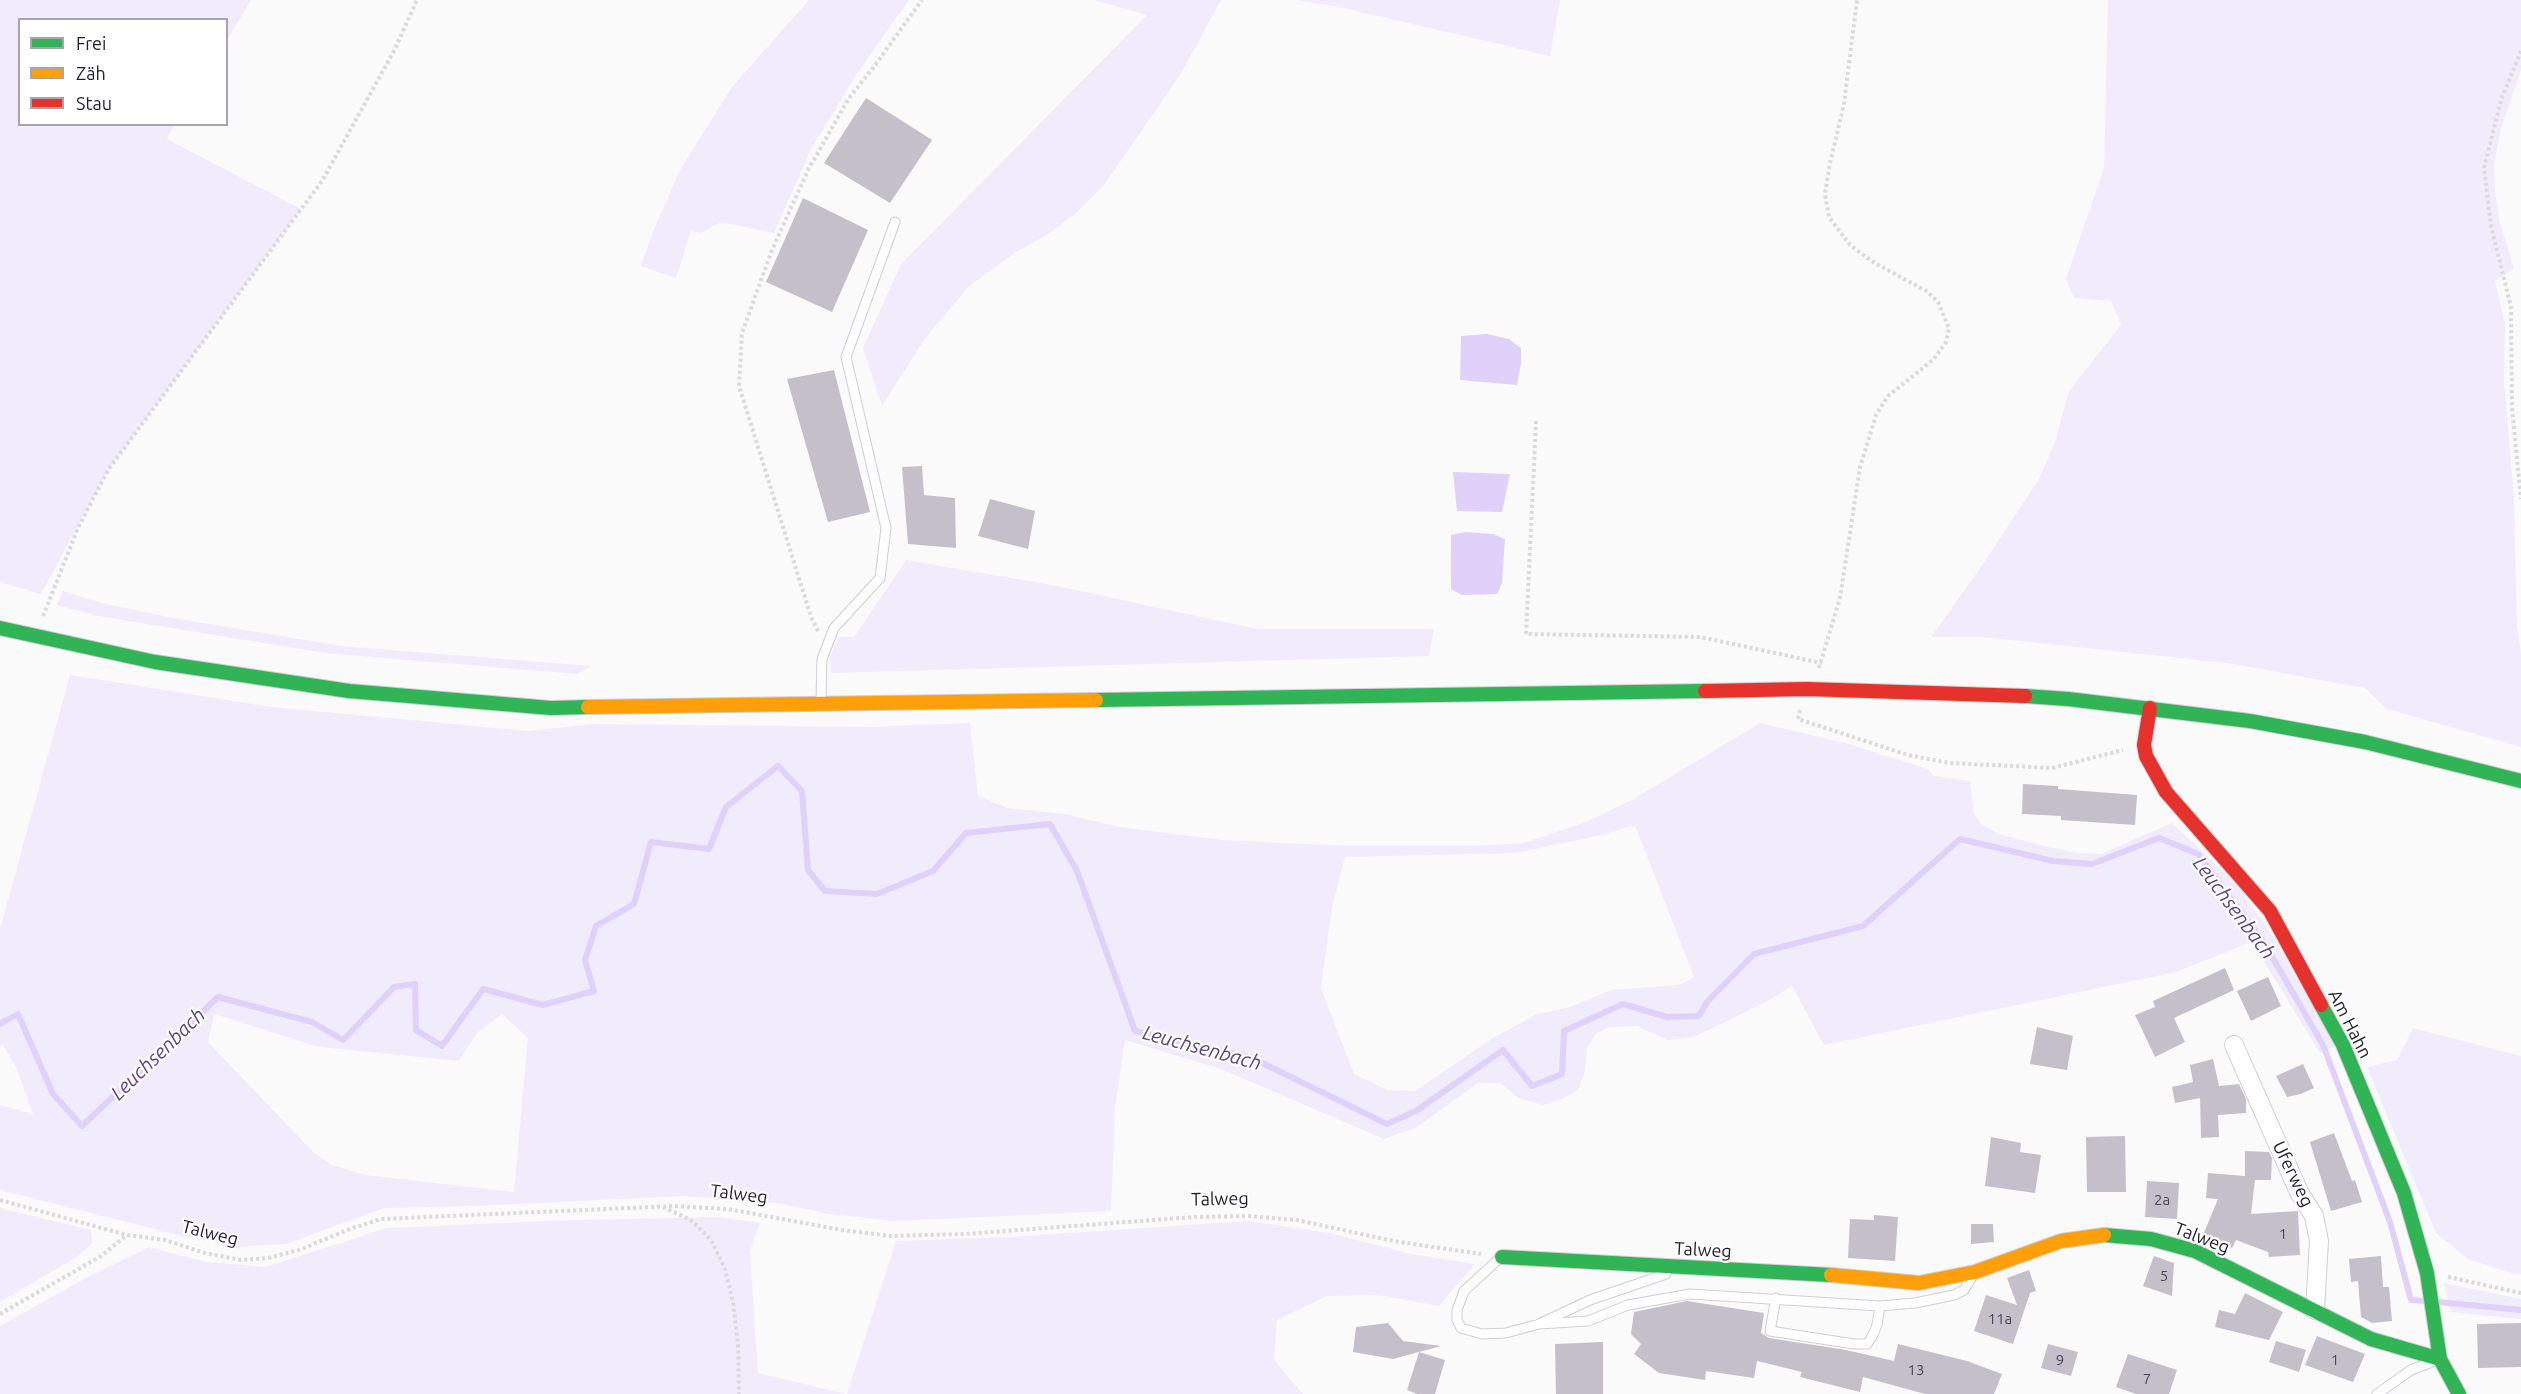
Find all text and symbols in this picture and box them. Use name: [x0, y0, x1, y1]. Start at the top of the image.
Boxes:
legend: [18, 18, 228, 126]
text: Frei: [76, 33, 106, 53]
text: Zäh: [76, 63, 106, 83]
text: Stau: [76, 93, 112, 113]
water label: Leuchsenbach: [2188, 852, 2280, 964]
street label: Am Hahn: [2324, 986, 2376, 1062]
water label: Leuchsenbach: [106, 1003, 210, 1105]
water label: Leuchsenbach: [1140, 1021, 1264, 1075]
street label: Uferweg: [2268, 1138, 2318, 1210]
street label: Talweg: [709, 1180, 769, 1208]
street label: Talweg: [1191, 1188, 1249, 1210]
house number: 2a: [2154, 1191, 2170, 1209]
street label: Talweg: [179, 1216, 241, 1250]
street label: Talweg: [2171, 1218, 2233, 1258]
house number: 1: [2279, 1225, 2287, 1243]
street label: Talweg: [1674, 1238, 1732, 1262]
house number: 5: [2160, 1267, 2168, 1285]
house number: 11a: [1988, 1310, 2012, 1328]
house number: 9: [2056, 1351, 2064, 1369]
house number: 1: [2331, 1351, 2339, 1369]
house number: 13: [1908, 1361, 1924, 1379]
house number: 7: [2143, 1370, 2151, 1388]

